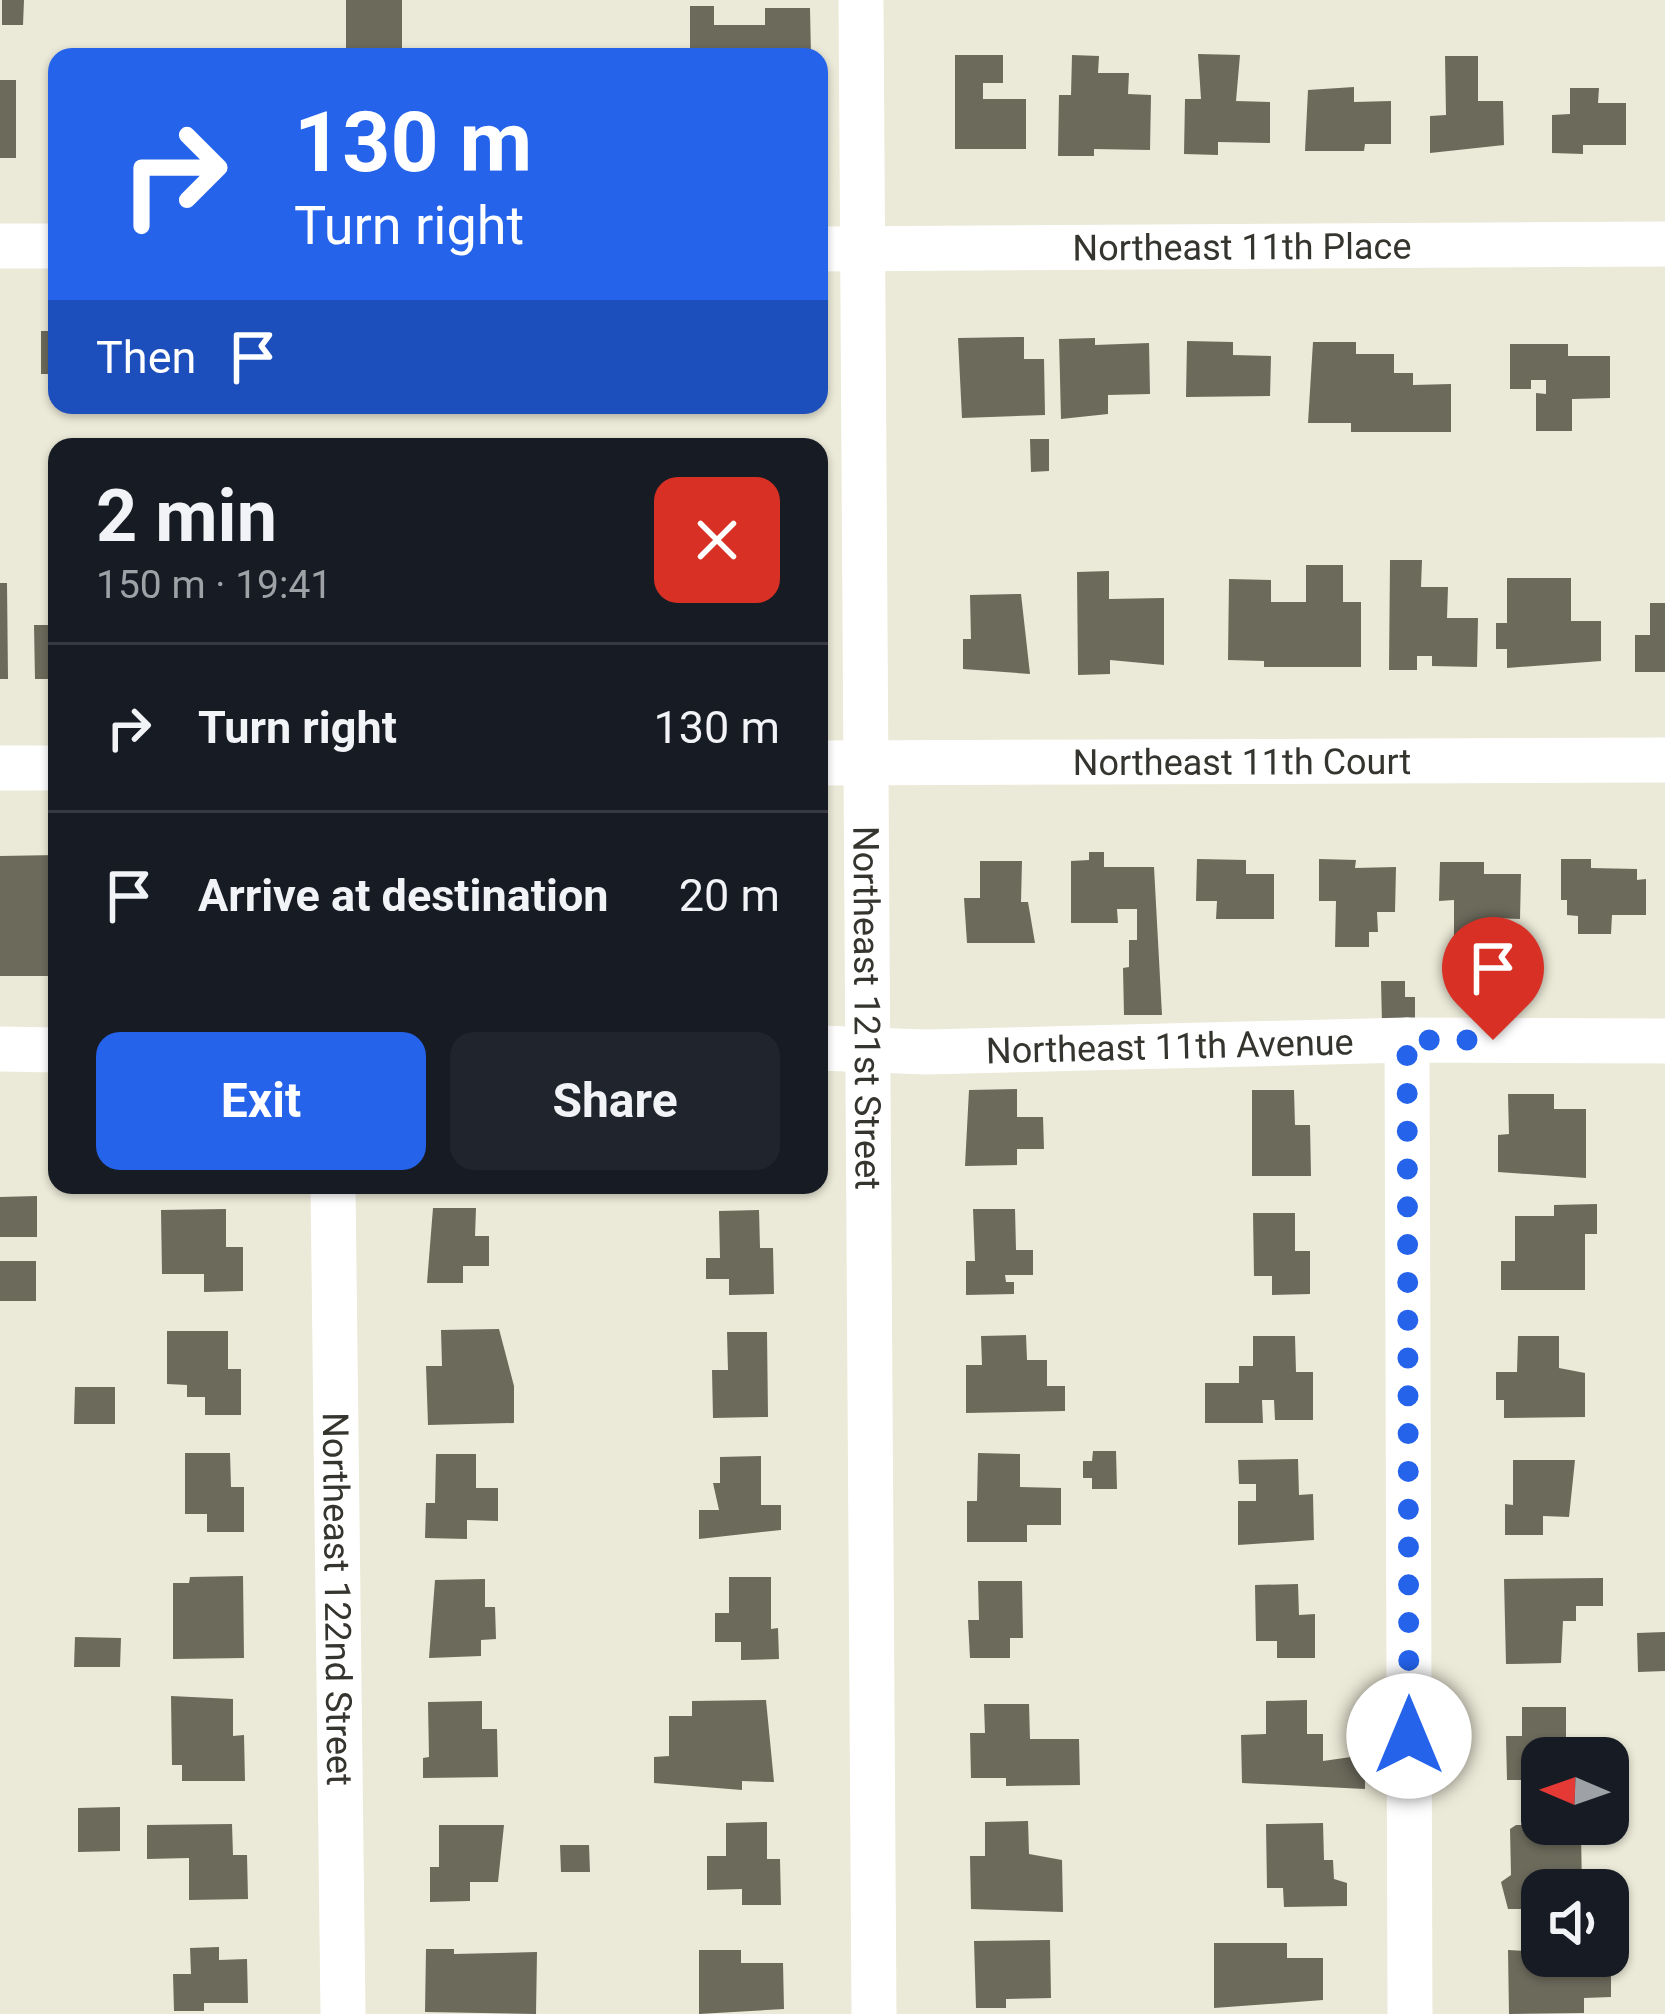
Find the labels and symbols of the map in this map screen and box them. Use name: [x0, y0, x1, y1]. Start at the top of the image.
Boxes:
street label: Northeast 11th Place: [1072, 225, 1412, 270]
street label: Northeast 11th Court: [1073, 741, 1411, 784]
street label: Northeast 121st Street: [844, 826, 889, 1190]
pin: [1442, 917, 1544, 1040]
street label: Northeast 11th Avenue: [986, 1021, 1354, 1072]
street label: Northeast 122nd Street: [314, 1412, 360, 1786]
position arrow: [1346, 1673, 1472, 1799]
north arrow: [1521, 1737, 1629, 1845]

